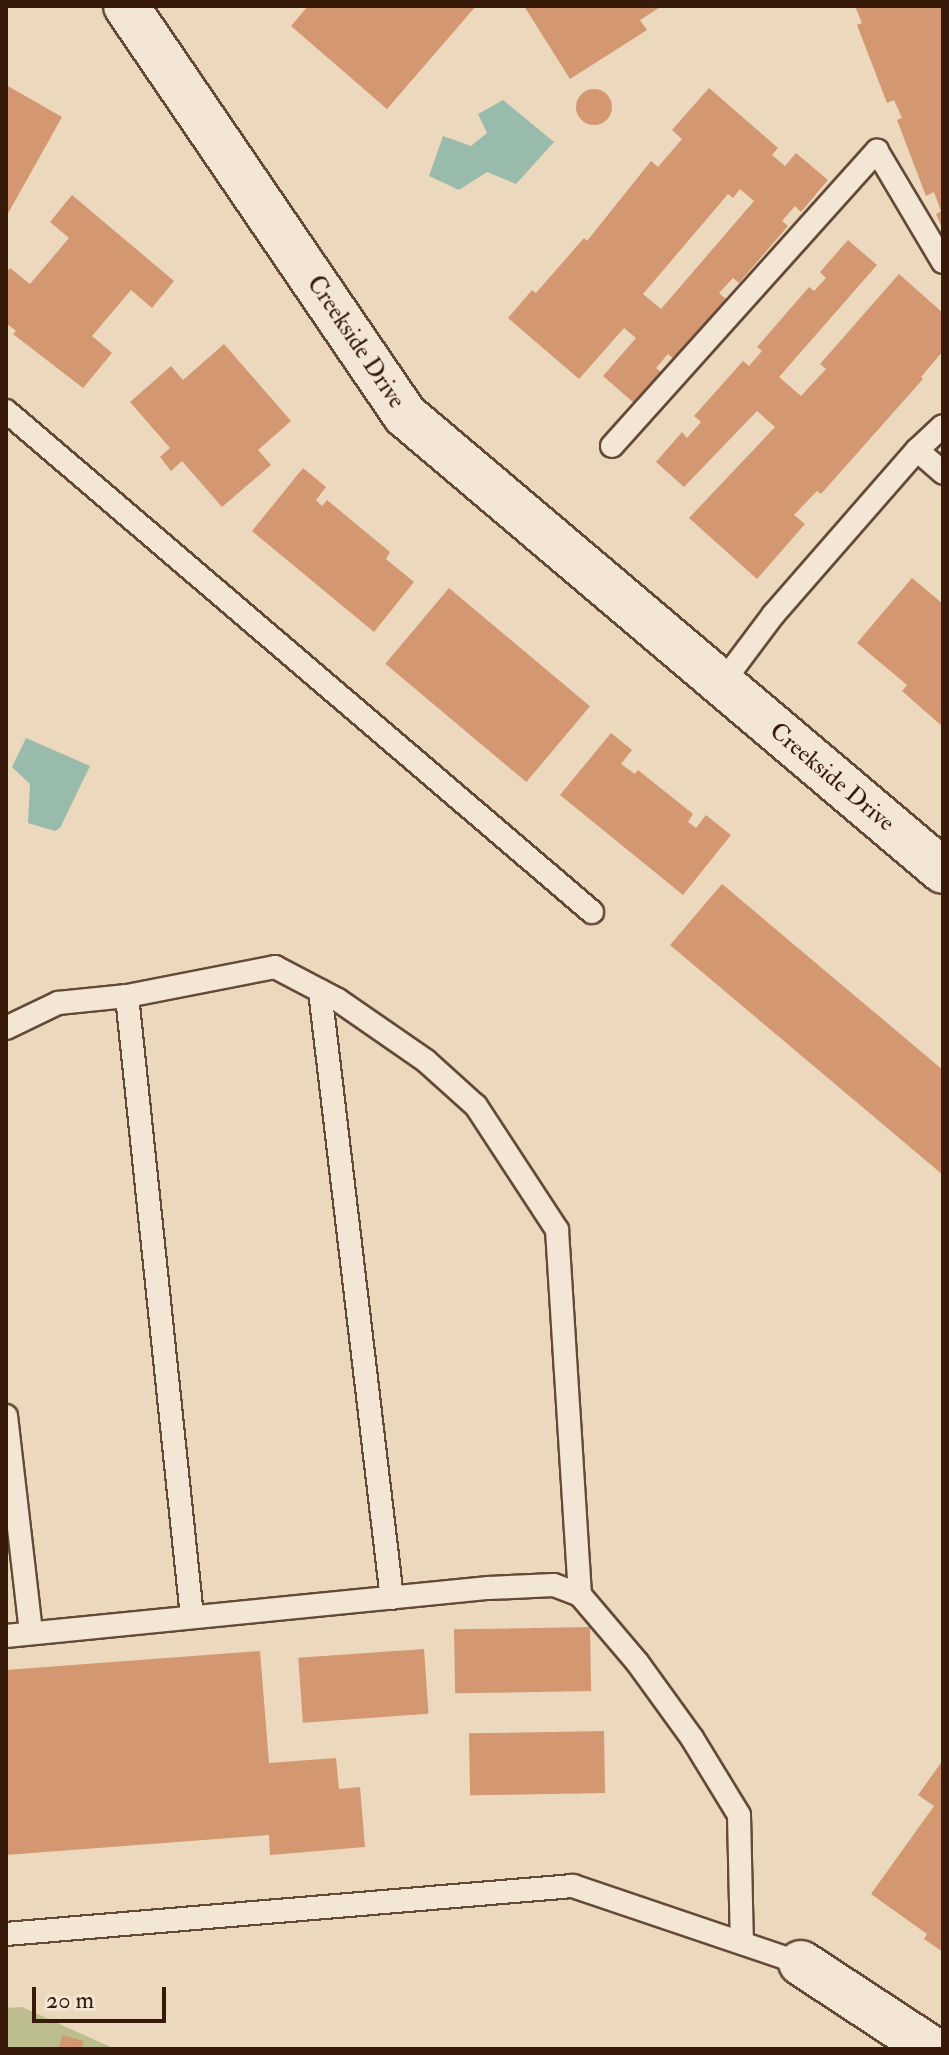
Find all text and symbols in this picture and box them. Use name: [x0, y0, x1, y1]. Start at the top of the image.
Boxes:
street label: Creekside Drive: [301, 270, 411, 414]
street label: Creekside Drive: [764, 717, 900, 837]
scale bar: [36, 1971, 170, 2021]
text: 20 m: [46, 1985, 94, 2016]

